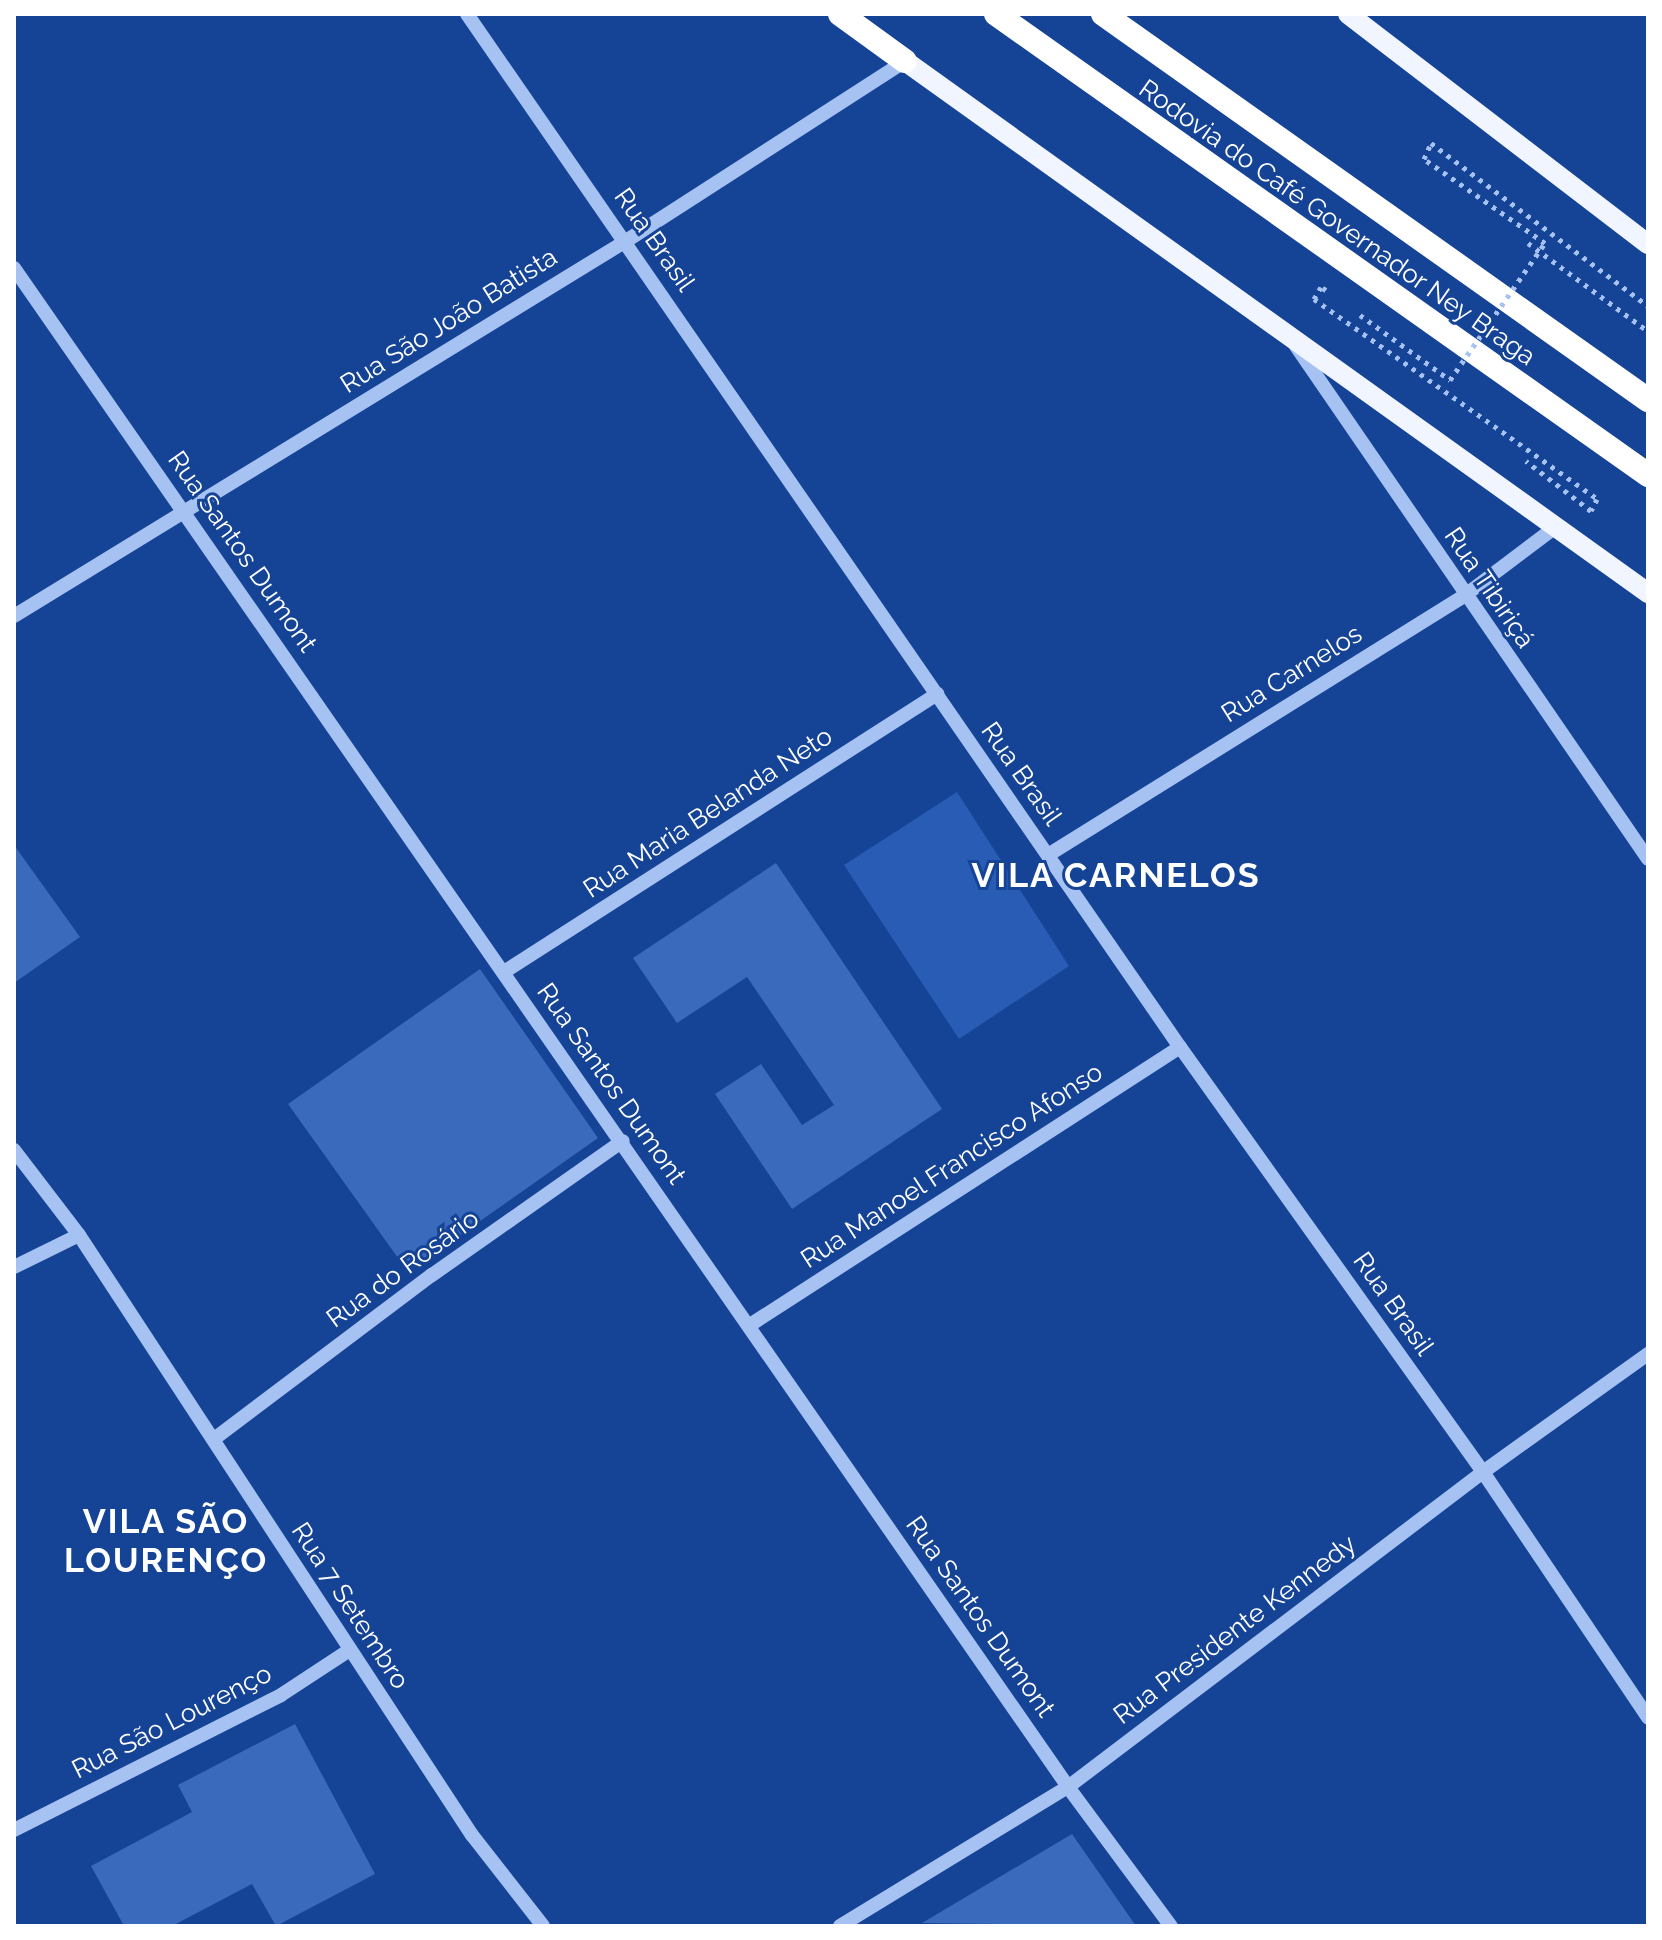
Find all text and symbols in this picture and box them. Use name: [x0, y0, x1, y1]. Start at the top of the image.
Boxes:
street label: Rodovia do Café Governador Ney Braga: [1132, 73, 1542, 373]
street label: Rua Brasil: [607, 182, 701, 298]
street label: Rua São João Batista: [335, 241, 563, 401]
street label: Rua Santos Dumont: [161, 445, 323, 659]
street label: Rua Tibiriçá: [1437, 521, 1541, 655]
street label: Rua Carnelos: [1216, 618, 1368, 730]
street label: Rua Brasil: [974, 716, 1068, 832]
street label: Rua Maria Belanda Neto: [578, 721, 838, 905]
district label: VILA CARNELOS: [971, 856, 1261, 896]
street label: Rua Santos Dumont: [530, 977, 692, 1191]
street label: Rua Manoel Francisco Afonso: [795, 1056, 1109, 1276]
street label: Rua do Rosário: [321, 1203, 485, 1335]
street label: Rua Brasil: [1346, 1246, 1440, 1362]
district label: VILA SÃO LOURENÇO: [64, 1501, 268, 1580]
street label: Rua Santos Dumont: [899, 1510, 1061, 1724]
street label: Rua 7 Setembro: [285, 1517, 415, 1695]
street label: Rua Presidente Kennedy: [1108, 1529, 1362, 1731]
street label: Rua São Lourenço: [67, 1658, 277, 1786]

